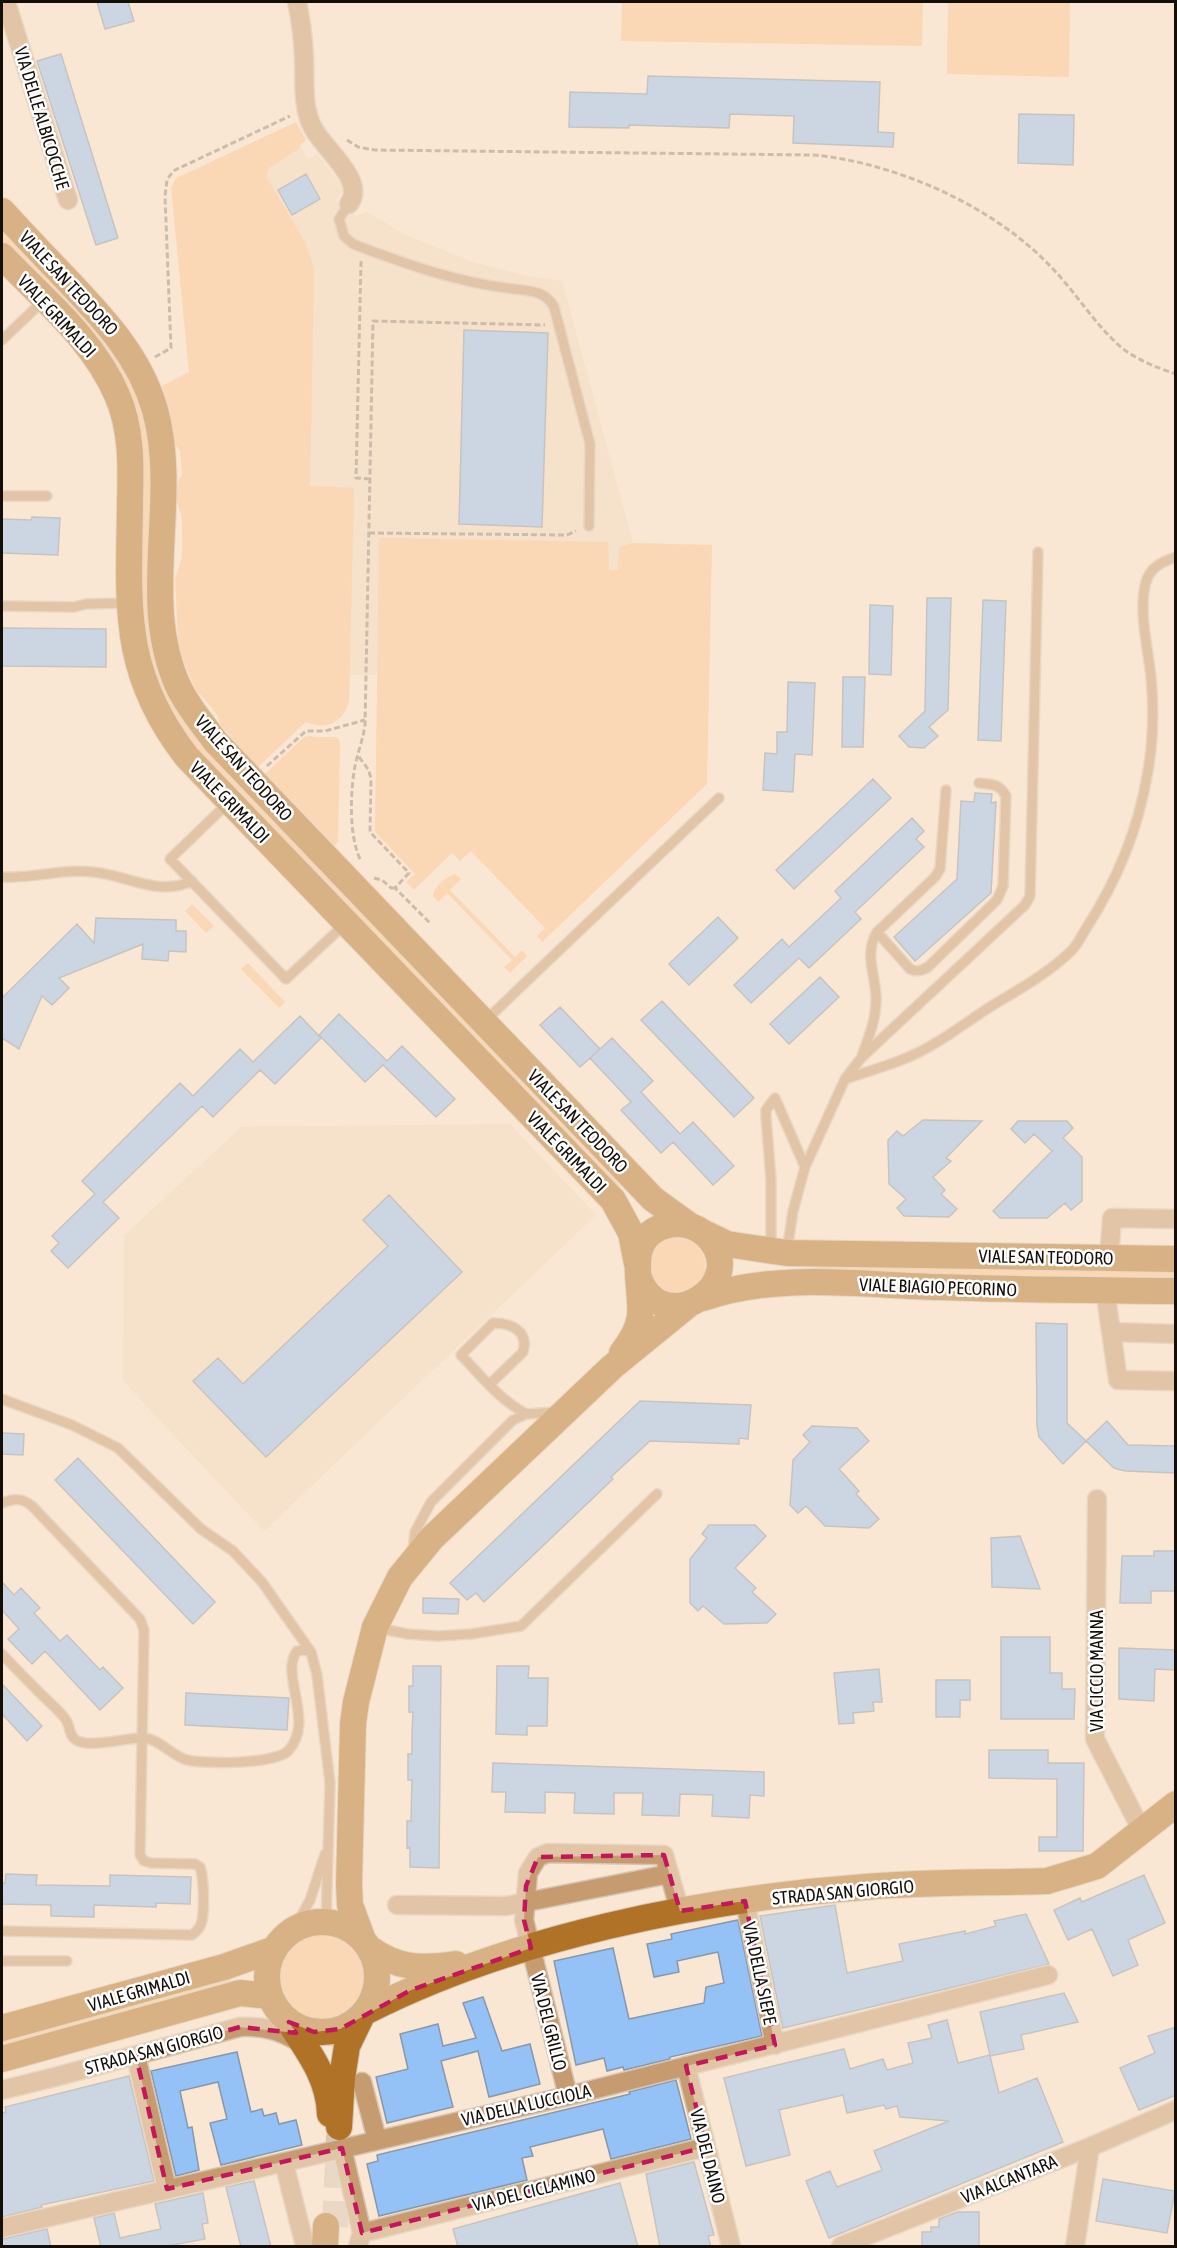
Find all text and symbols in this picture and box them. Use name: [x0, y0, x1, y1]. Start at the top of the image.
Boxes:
street label: VIA DELLE ALBICOCCHE: [10, 44, 74, 192]
street label: VIALE SAN TEODORO: [15, 227, 123, 339]
street label: VIALE GRIMALDI: [14, 270, 100, 362]
street label: VIALE SAN TEODORO: [191, 711, 297, 825]
street label: VIALE GRIMALDI: [186, 757, 274, 847]
street label: VIALE SAN TEODORO: [524, 1065, 632, 1177]
street label: VIALE GRIMALDI: [523, 1107, 611, 1197]
street label: VIALE SAN TEODORO: [978, 1245, 1114, 1269]
street label: VIALE BIAGIO PECORINO: [859, 1274, 1017, 1300]
street label: VIA CICCIO MANNA: [1086, 1610, 1107, 1732]
street label: STRADA SAN GIORGIO: [771, 1875, 915, 1909]
street label: VIA DELLA SIEPE: [739, 1920, 781, 2026]
street label: VIALE GRIMALDI: [86, 1966, 192, 2016]
street label: VIA DEL GRILLO: [527, 1971, 571, 2073]
street label: STRADA SAN GIORGIO: [83, 2021, 225, 2079]
street label: VIA DELLA LUCCIOLA: [459, 2080, 593, 2130]
street label: VIA DEL DAINO: [686, 2107, 730, 2205]
street label: VIA ALCANTARA: [958, 2150, 1060, 2208]
street label: VIA DEL CICLAMINO: [470, 2165, 598, 2215]

